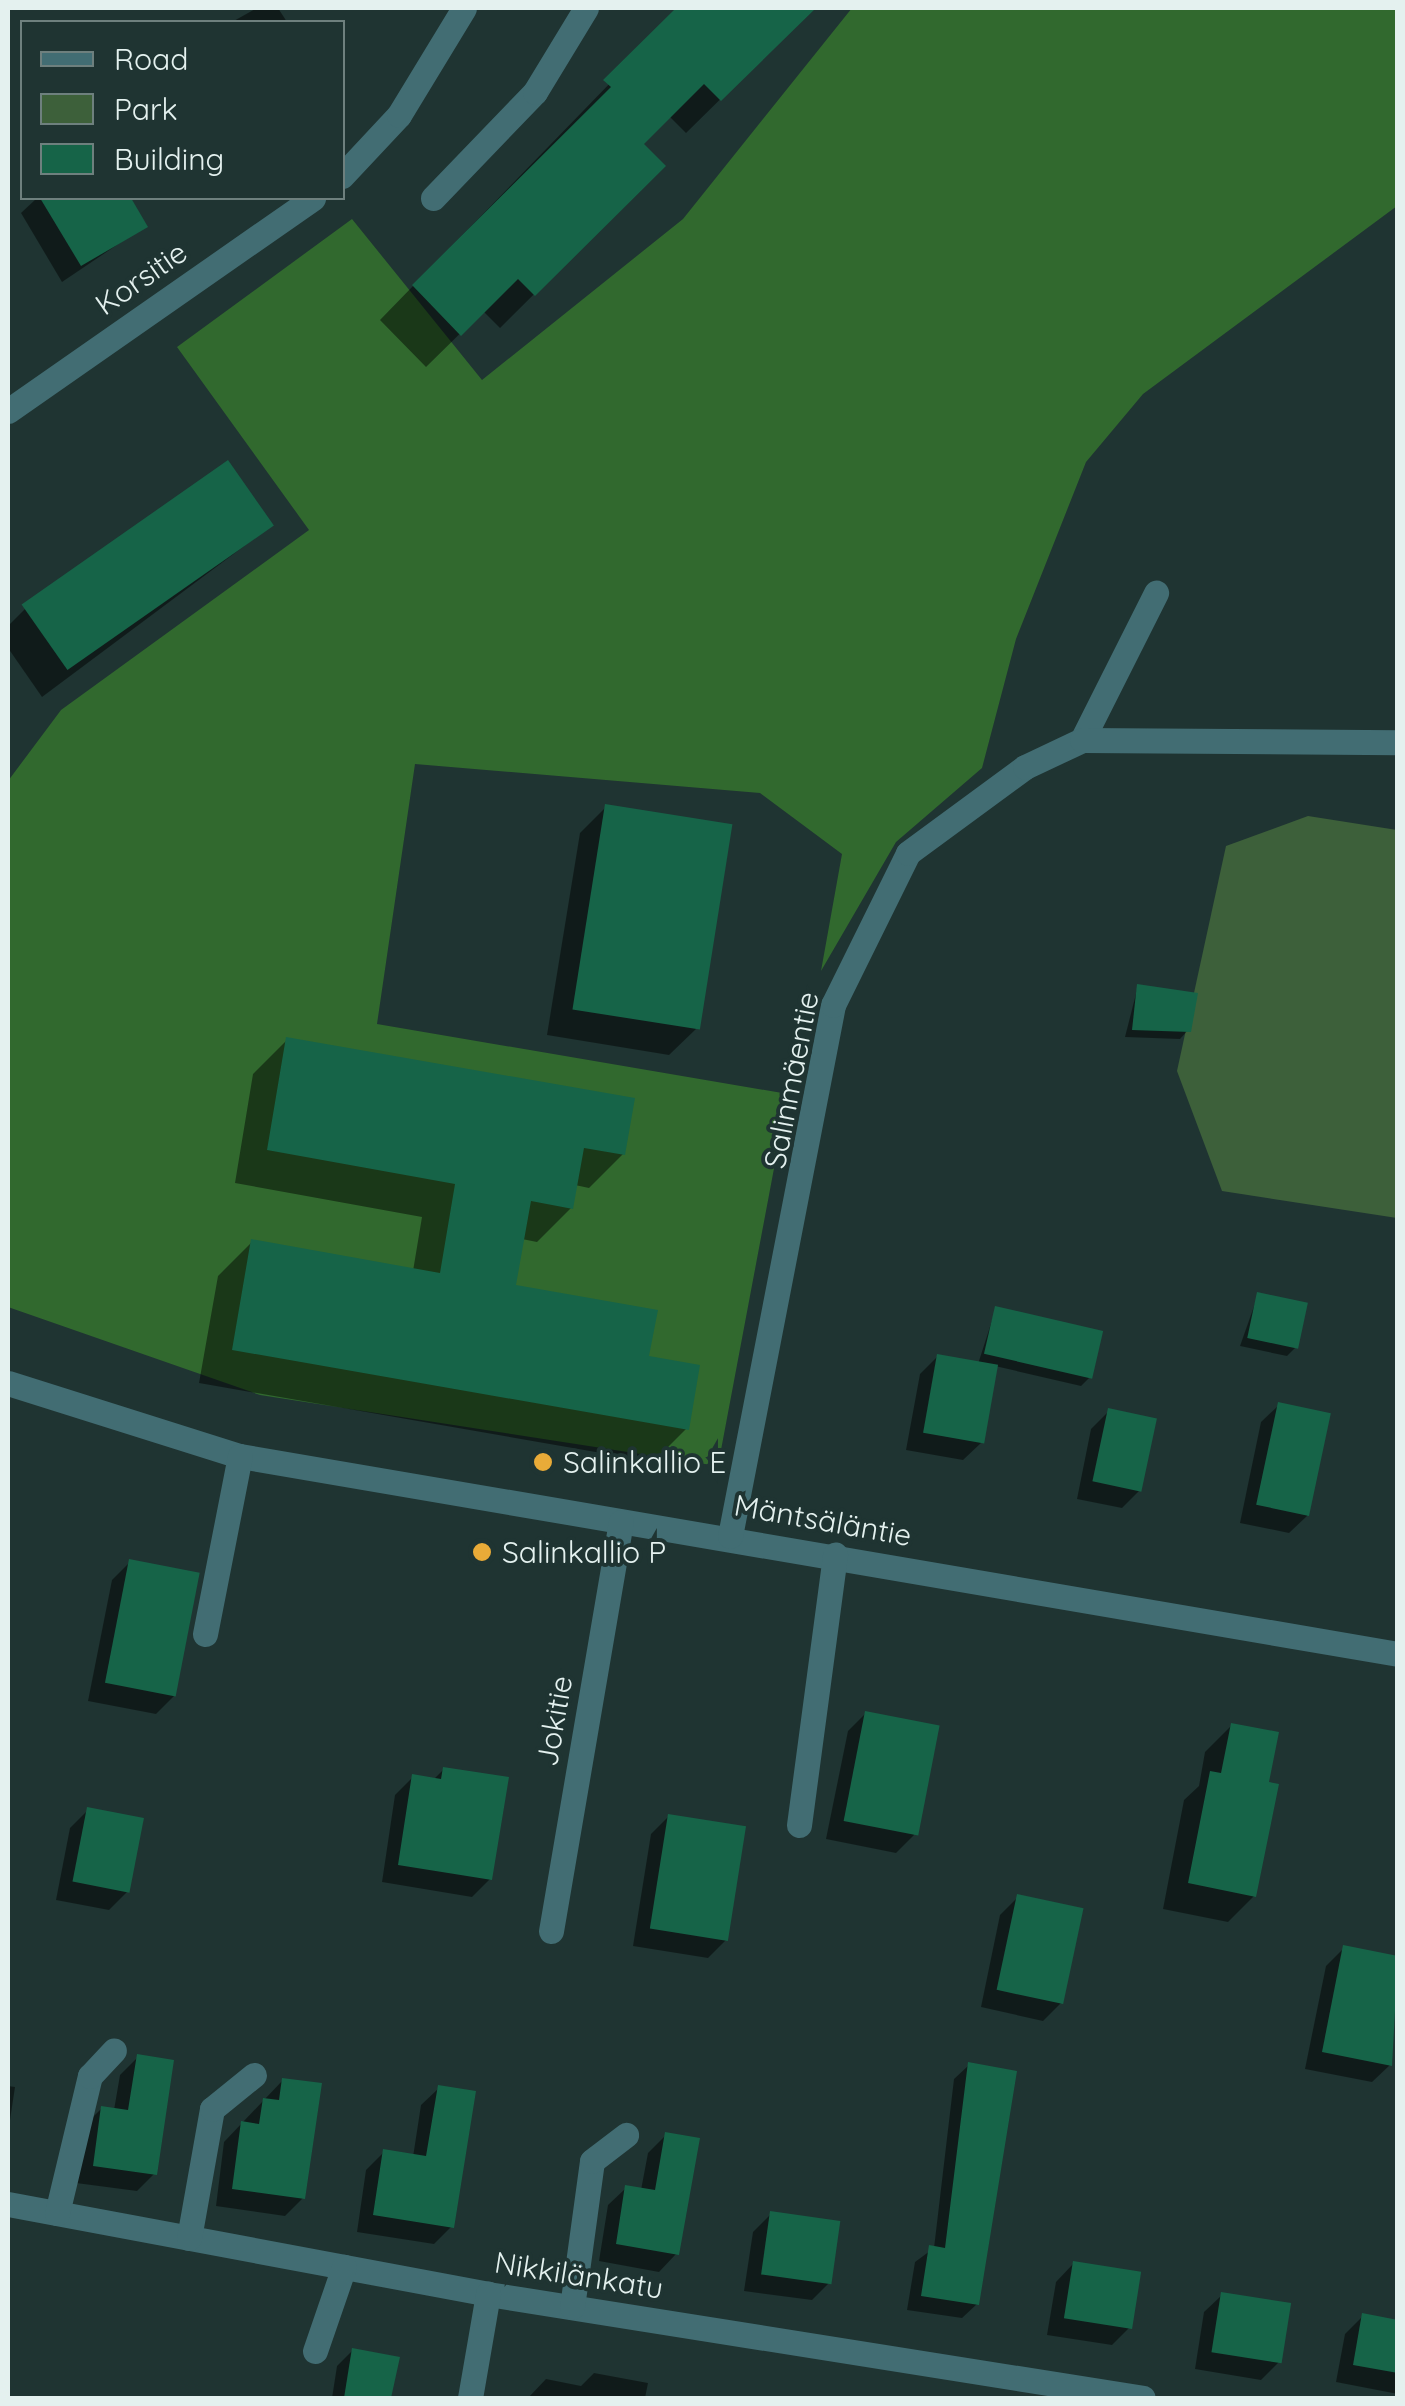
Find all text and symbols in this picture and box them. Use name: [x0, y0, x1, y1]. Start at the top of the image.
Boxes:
legend: [20, 20, 345, 200]
text: Road: [114, 40, 188, 78]
text: Park: [114, 90, 178, 128]
text: Building: [114, 140, 224, 178]
street label: Korsitie: [88, 234, 194, 322]
street label: Salinmäentie: [756, 989, 826, 1171]
place label: Salinkallio E: [563, 1444, 726, 1480]
marker: Salinkallio E: [532, 1451, 554, 1473]
street label: Mäntsäläntie: [731, 1487, 915, 1553]
place label: Salinkallio P: [502, 1534, 666, 1570]
marker: Salinkallio P: [471, 1541, 493, 1563]
street label: Jokitie: [528, 1673, 580, 1769]
street label: Nikkilänkatu: [492, 2244, 666, 2306]

